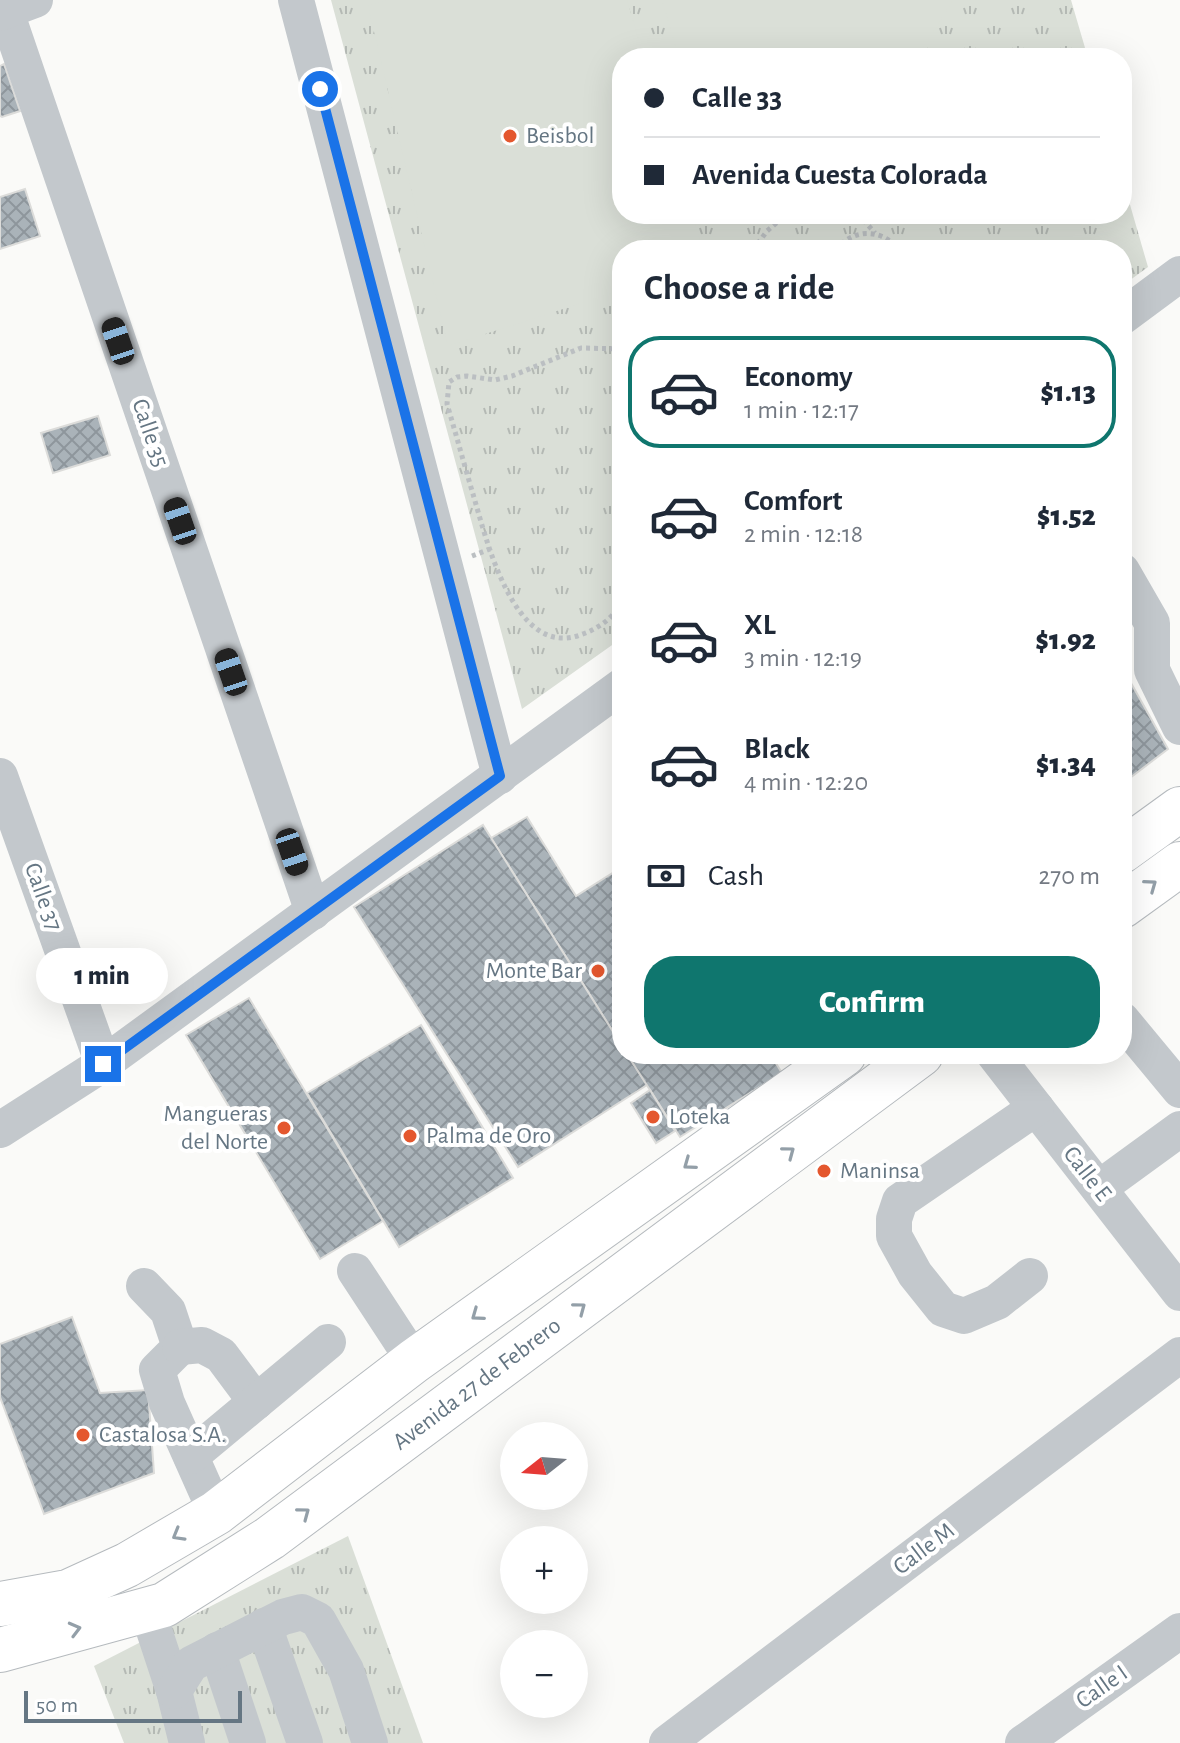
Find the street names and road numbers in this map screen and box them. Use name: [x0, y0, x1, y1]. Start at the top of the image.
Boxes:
street label: Calle 35: [127, 396, 173, 470]
street label: Calle 37: [20, 860, 66, 934]
street label: Calle E: [1058, 1142, 1116, 1206]
street label: Avenida 27 de Febrero: [389, 1313, 565, 1455]
street label: Calle M: [889, 1519, 959, 1579]
street label: Calle I: [1072, 1661, 1132, 1713]

